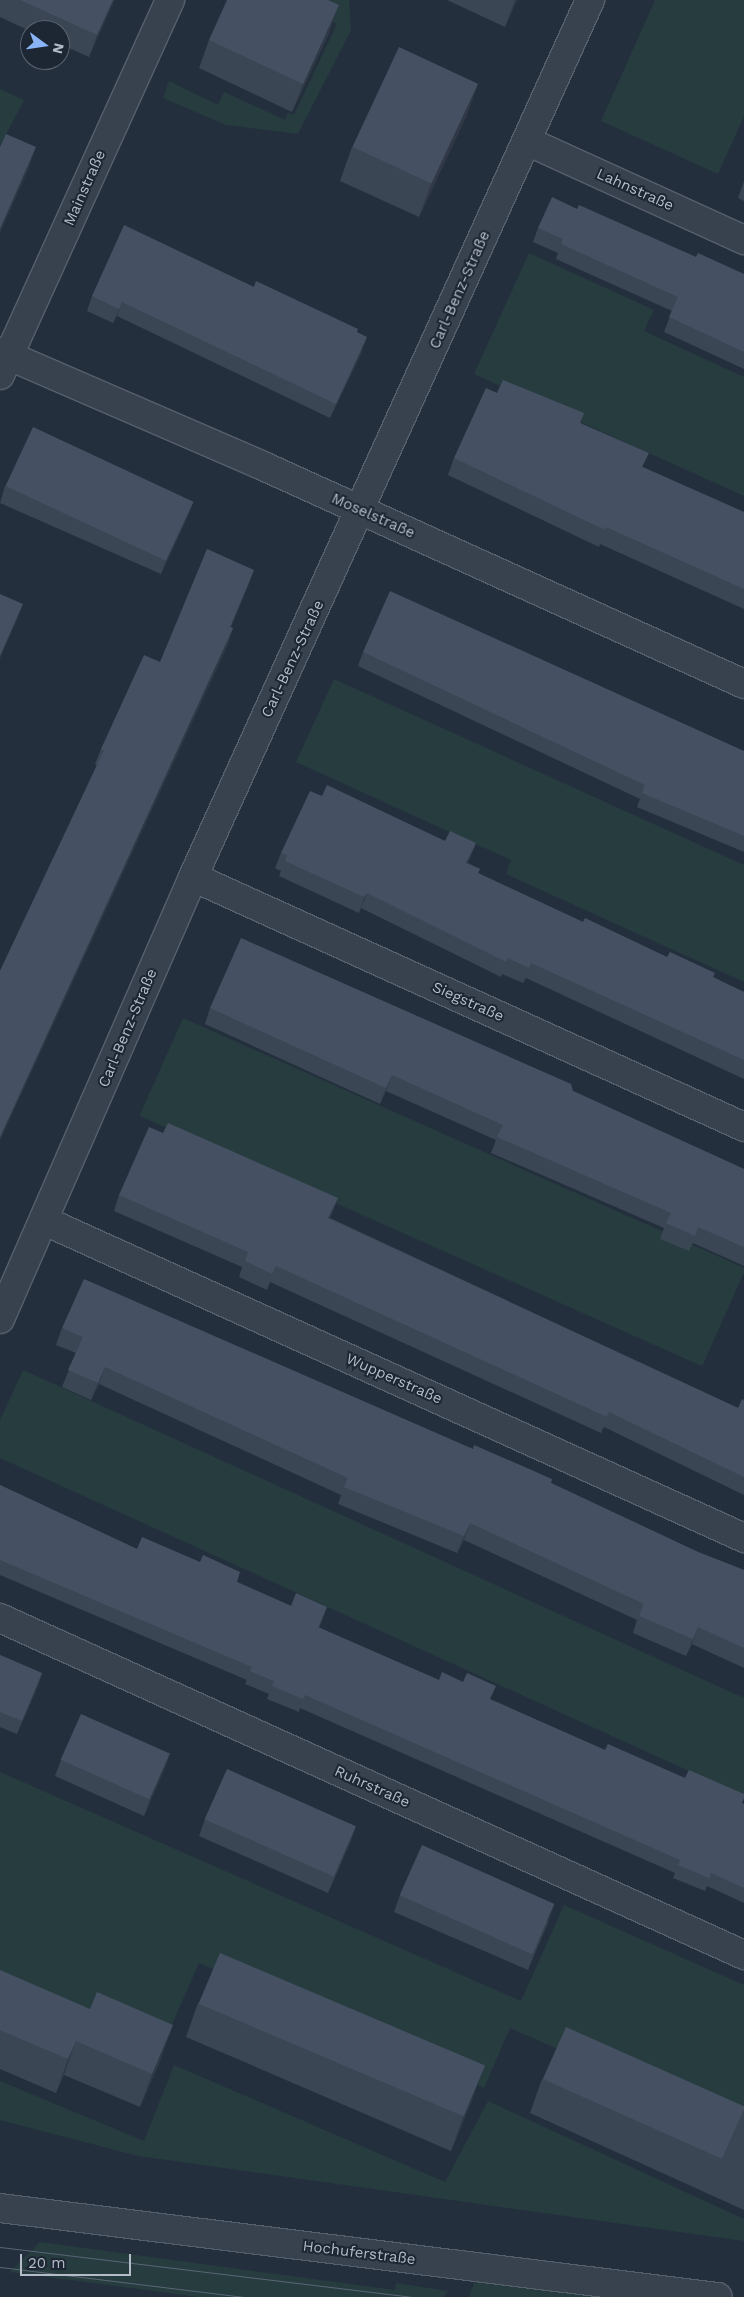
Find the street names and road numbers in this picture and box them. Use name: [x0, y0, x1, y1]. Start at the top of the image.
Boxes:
street label: Mainstraße: [60, 147, 110, 229]
street label: Lahnstraße: [594, 165, 676, 215]
street label: Carl-Benz-Straße: [426, 228, 494, 352]
street label: Moselstraße: [329, 490, 417, 542]
street label: Carl-Benz-Straße: [258, 598, 328, 720]
street label: Carl-Benz-Straße: [95, 966, 161, 1090]
street label: Siegstraße: [429, 978, 507, 1026]
street label: Wupperstraße: [343, 1350, 445, 1408]
street label: Ruhrstraße: [331, 1762, 413, 1812]
street label: Hochuferstraße: [302, 2237, 416, 2269]

